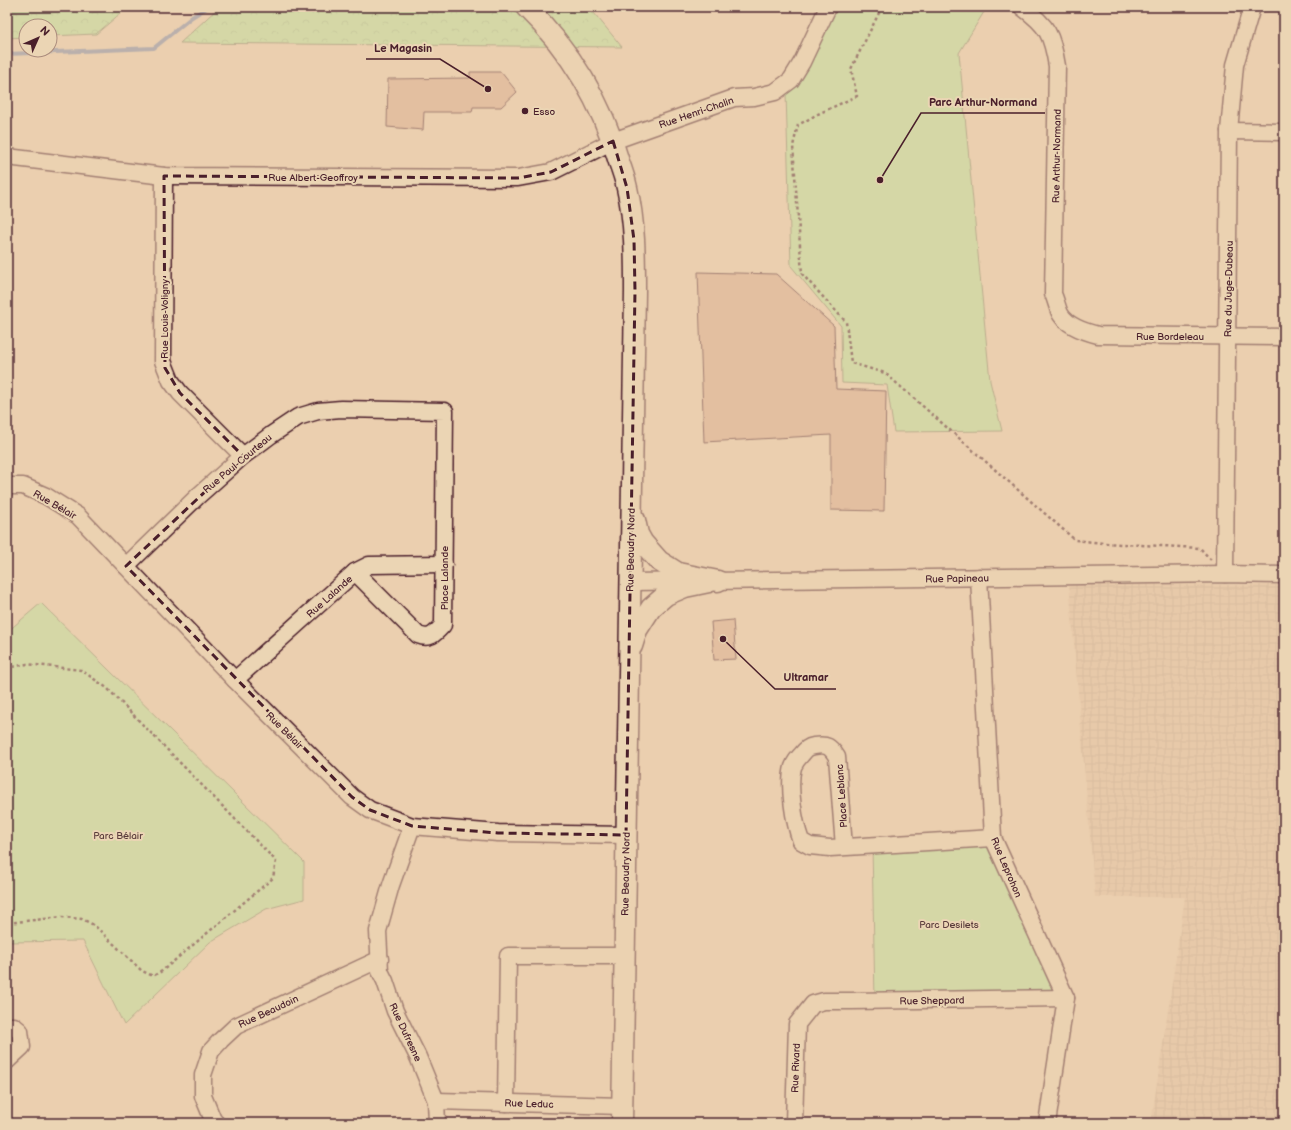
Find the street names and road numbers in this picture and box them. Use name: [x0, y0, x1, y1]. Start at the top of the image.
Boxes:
street label: Rue Henri-Chalin: [657, 94, 736, 131]
street label: Rue Arthur-Normand: [1050, 108, 1064, 203]
street label: Rue Albert-Geoffroy: [268, 172, 358, 184]
street label: Rue du Juge-Dubeau: [1222, 241, 1236, 337]
street label: Rue Louis-Voligny: [159, 279, 171, 359]
street label: Rue Bordeleau: [1136, 331, 1204, 343]
street label: Rue Paul-Courteau: [201, 431, 275, 496]
street label: Rue Bélair: [31, 488, 79, 522]
street label: Rue Beaudry Nord: [624, 508, 638, 592]
street label: Place Lalande: [439, 546, 451, 610]
street label: Rue Papineau: [925, 572, 989, 586]
street label: Rue Lalande: [304, 573, 355, 620]
street label: Rue Bélair: [263, 710, 306, 752]
street label: Place Leblanc: [834, 764, 850, 828]
street label: Rue Beaudry Nord: [619, 832, 633, 916]
street label: Rue Leprohon: [988, 835, 1024, 900]
street label: Rue Beaudoin: [237, 993, 301, 1031]
street label: Rue Sheppard: [899, 994, 965, 1008]
street label: Rue Dufresne: [386, 1001, 424, 1064]
street label: Rue Rivard: [789, 1043, 803, 1093]
street label: Rue Leduc: [504, 1097, 554, 1111]

